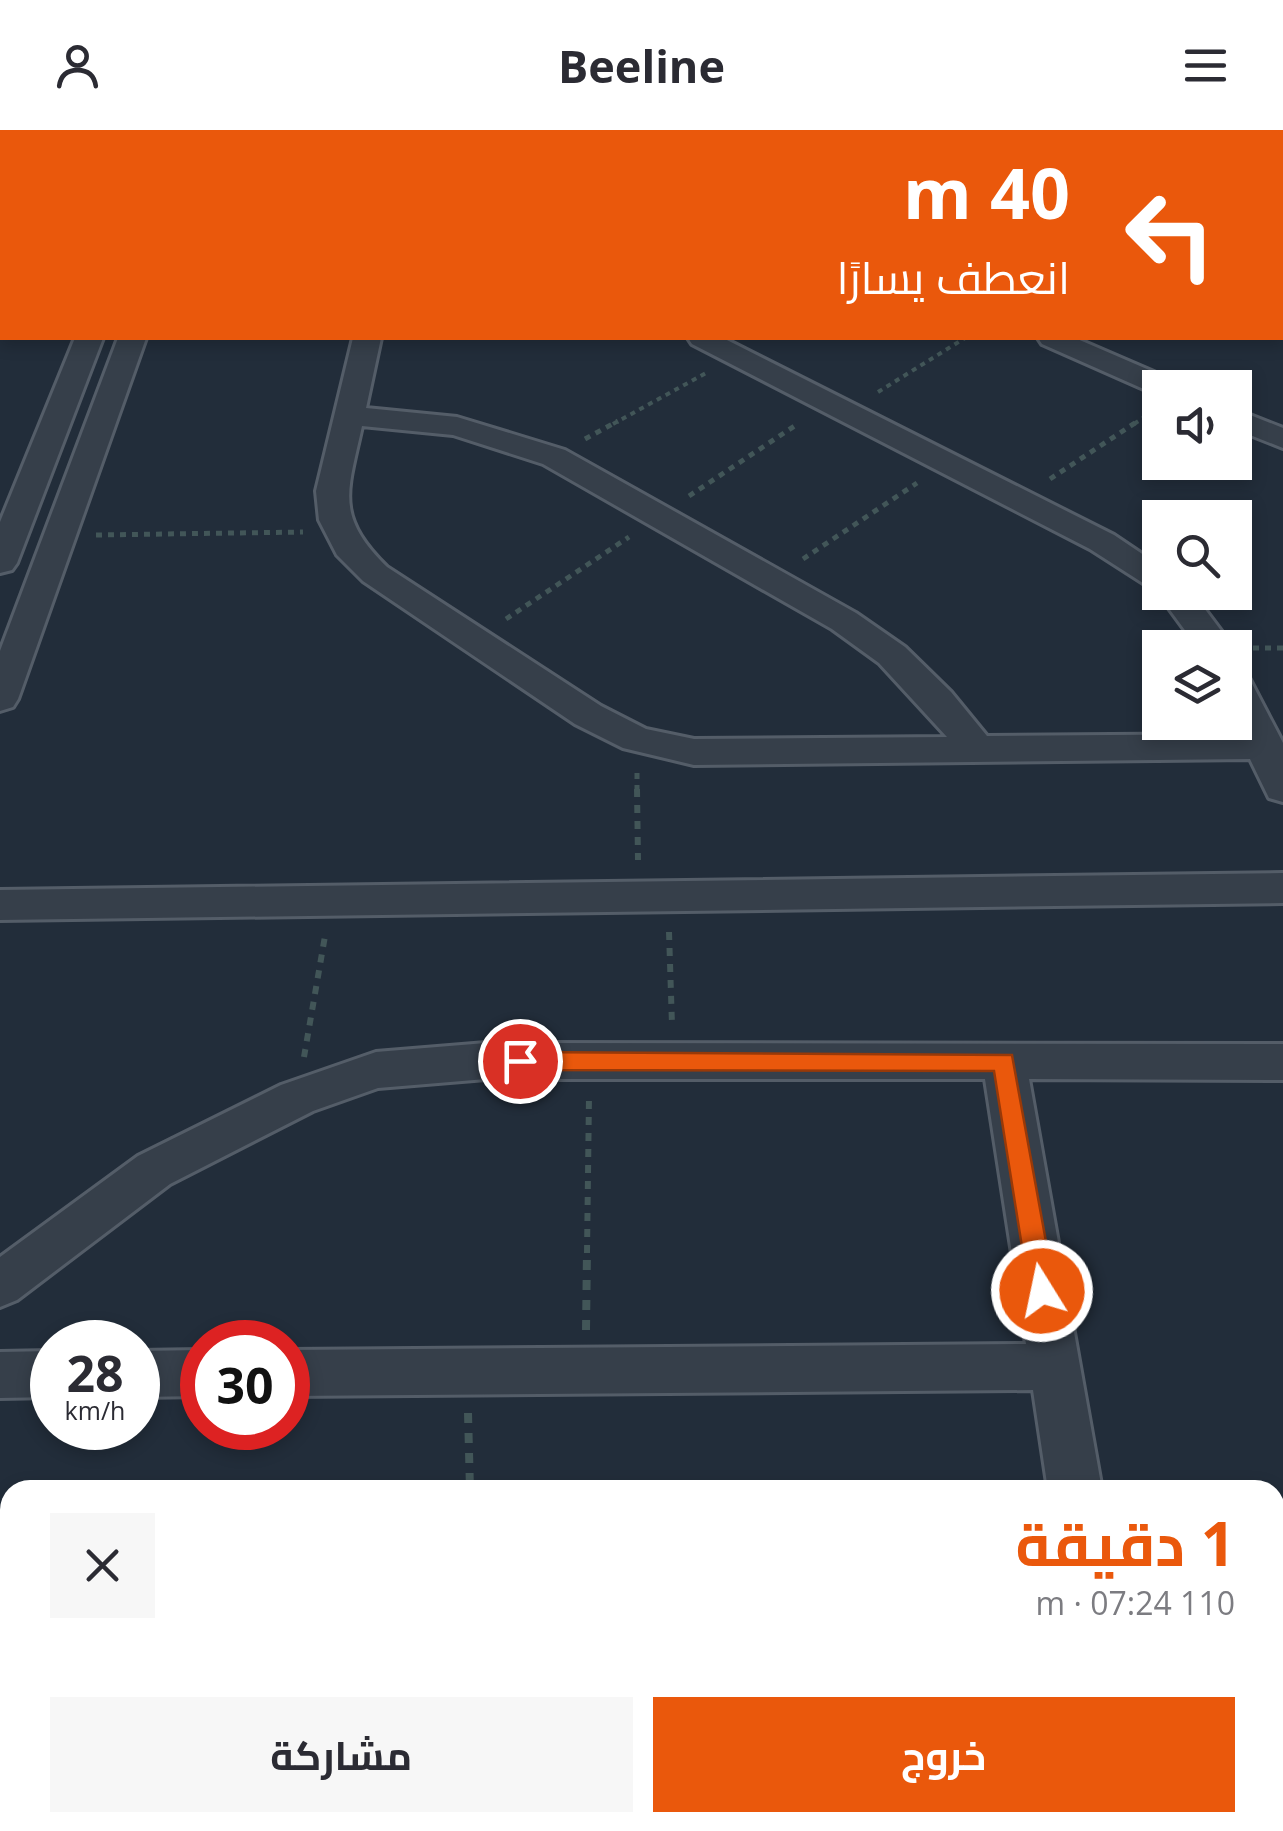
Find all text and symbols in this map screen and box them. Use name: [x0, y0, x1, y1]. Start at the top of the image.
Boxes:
text: Beeline: [558, 35, 725, 96]
icon: person: [50, 38, 105, 93]
icon: menu: [1178, 38, 1233, 93]
text: 40 m: [903, 144, 1070, 240]
icon: left: [1105, 170, 1235, 300]
text: انعطف يسارًا: [836, 246, 1070, 307]
map controls: [1142, 370, 1252, 740]
button: sound: [1142, 370, 1252, 480]
button: search: [1142, 500, 1252, 610]
button: layers: [1142, 630, 1252, 740]
pin: [478, 1019, 563, 1104]
icon: arrive: [493, 1034, 548, 1089]
position arrow: [990, 1239, 1094, 1343]
speed limit sign: 30: [180, 1320, 310, 1450]
text: 28: [66, 1339, 124, 1407]
text: km/h: [65, 1393, 125, 1427]
text: 1 دقيقة: [1015, 1502, 1235, 1584]
button: close: [50, 1513, 155, 1618]
text: 110 m · 07:24: [1036, 1581, 1235, 1624]
button: مشاركة: [50, 1697, 633, 1812]
button: خروج: [653, 1697, 1235, 1812]

